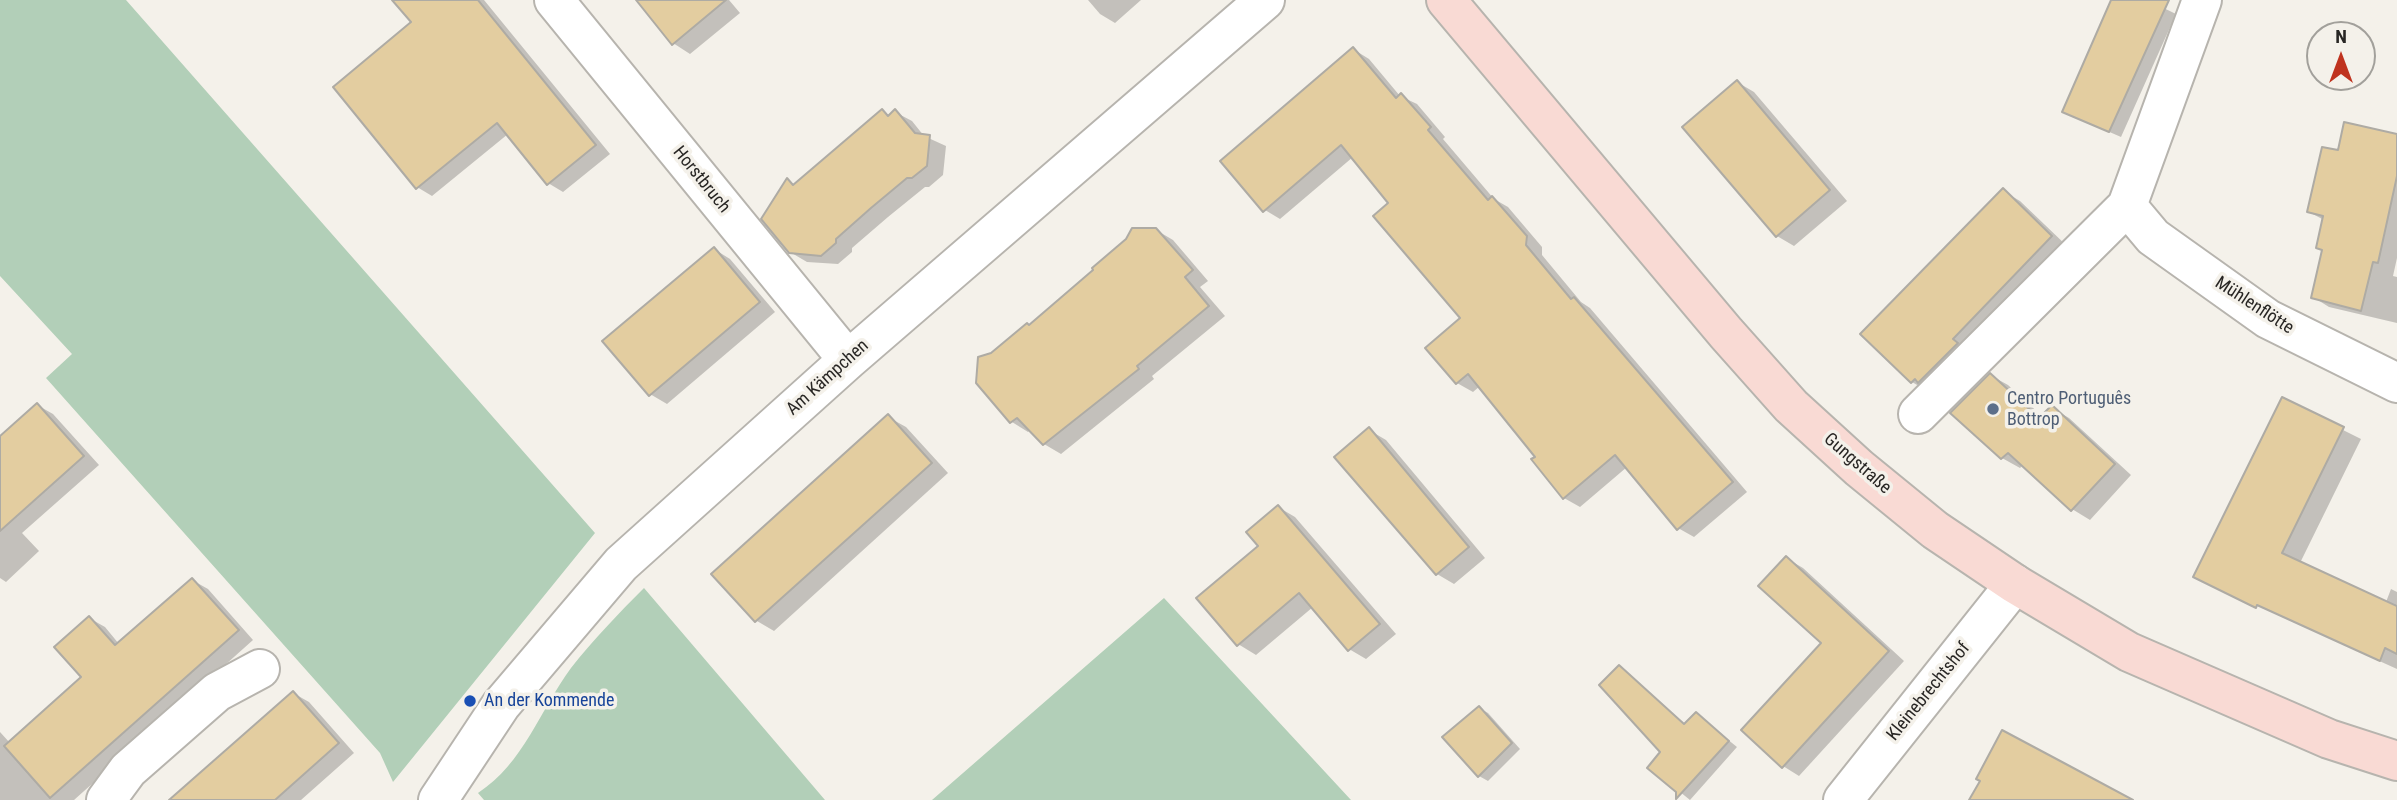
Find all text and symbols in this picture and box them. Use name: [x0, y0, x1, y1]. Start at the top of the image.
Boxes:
north arrow: [2306, 21, 2376, 91]
text: N: [2335, 25, 2347, 48]
street label: Horstbruch: [668, 142, 734, 218]
street label: Mühlenflötte: [2211, 273, 2297, 339]
street label: Am Kämpchen: [782, 335, 874, 421]
place label: Centro Português Bottrop: [2007, 388, 2131, 430]
marker: Centro Português Bottrop: [1985, 401, 2001, 417]
street label: Gungstraße: [1819, 429, 1895, 499]
street label: Kleinebrechtshof: [1883, 638, 1975, 746]
place label: An der Kommende: [484, 690, 614, 712]
marker: An der Kommende: [462, 693, 478, 709]

